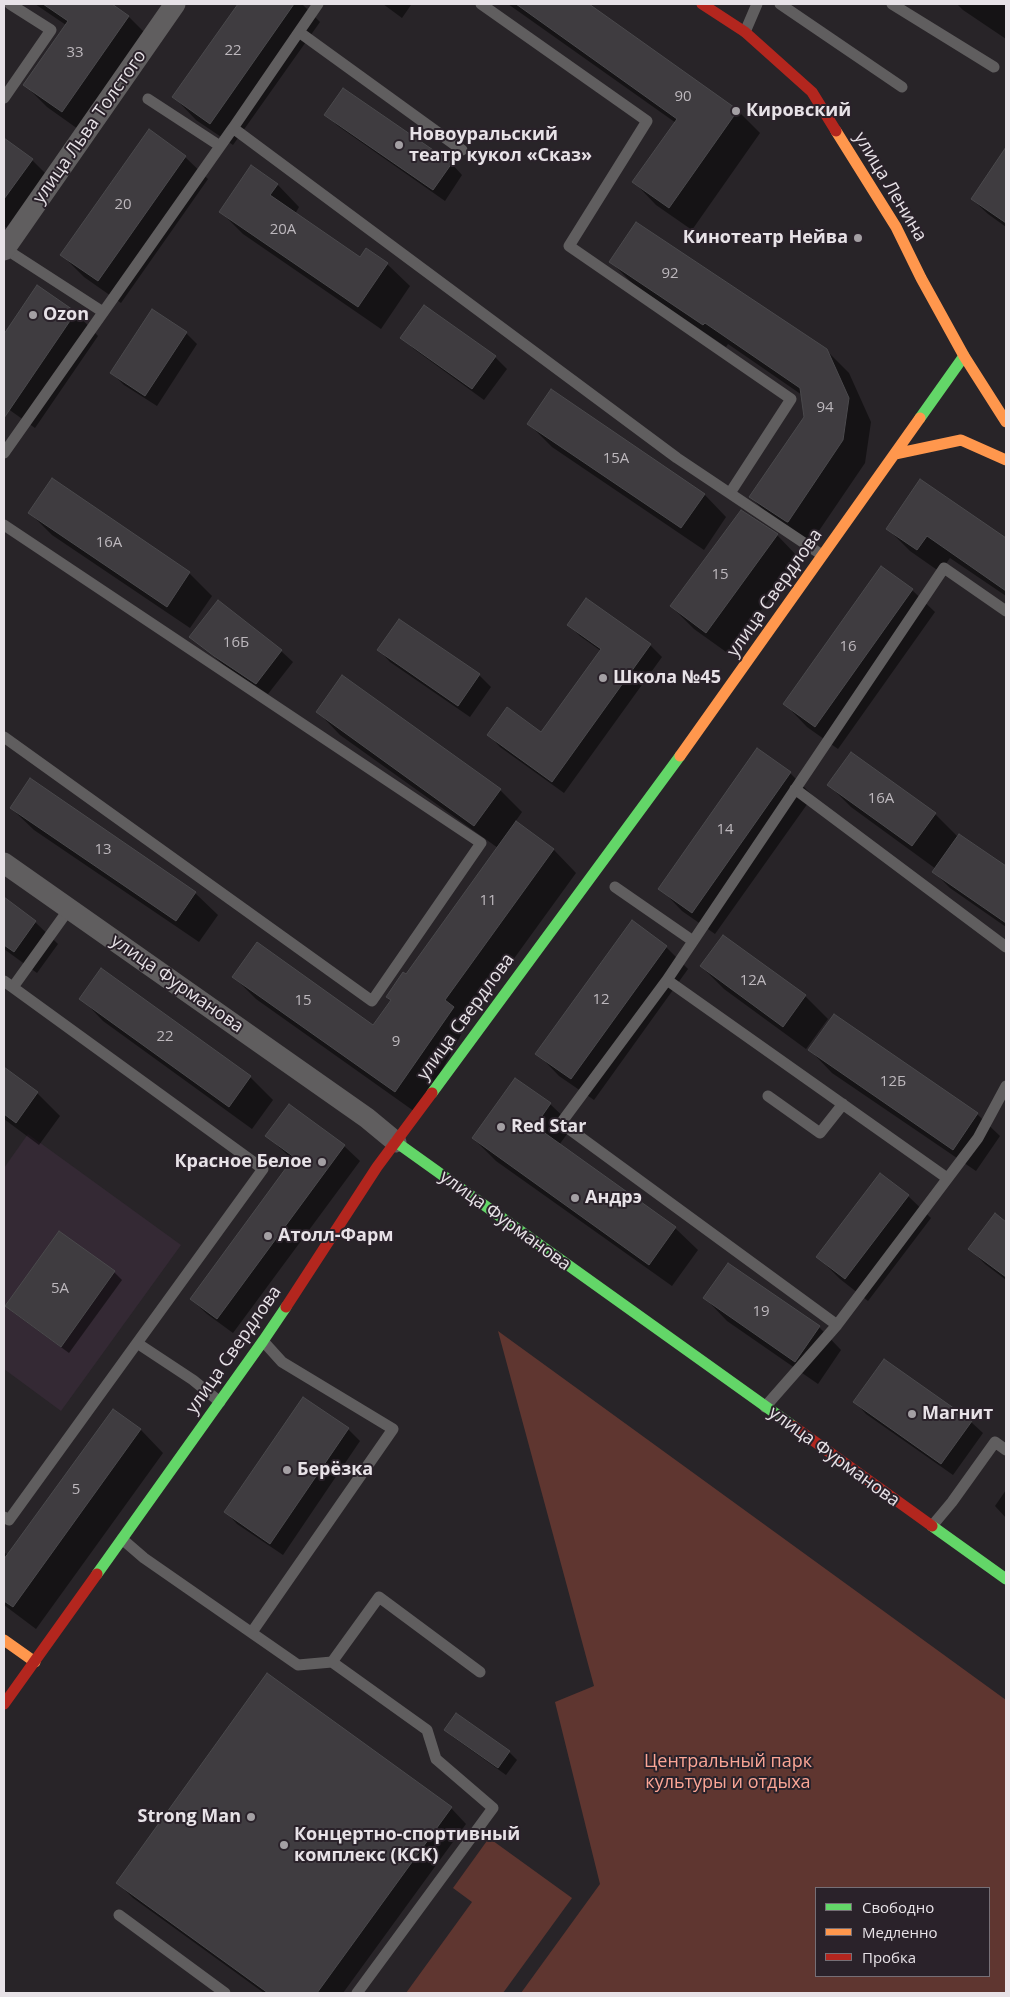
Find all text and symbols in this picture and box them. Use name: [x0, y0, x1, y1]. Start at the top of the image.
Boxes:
house number: 22: [224, 42, 242, 60]
house number: 33: [66, 44, 84, 62]
street label: улица Льва Толстого: [29, 46, 151, 208]
house number: 90: [674, 88, 692, 106]
place label: Кировский: [746, 100, 851, 122]
marker: Кировский: [730, 105, 742, 117]
place label: Новоуральский театр кукол «Сказ»: [409, 124, 592, 166]
street label: улица Ленина: [849, 128, 931, 246]
marker: Новоуральский театр кукол «Сказ»: [393, 139, 405, 151]
house number: 20: [114, 196, 132, 214]
house number: 20А: [270, 221, 296, 239]
place label: Кинотеатр Нейва: [683, 227, 848, 249]
marker: Кинотеатр Нейва: [852, 232, 864, 244]
house number: 92: [661, 265, 679, 283]
place label: Ozon: [43, 304, 89, 326]
marker: Ozon: [27, 309, 39, 321]
house number: 94: [816, 399, 834, 417]
house number: 15А: [603, 450, 629, 468]
street label: улица Свердлова: [723, 525, 827, 661]
house number: 16А: [96, 534, 122, 552]
house number: 15: [711, 566, 729, 584]
house number: 16Б: [223, 634, 249, 652]
house number: 16: [839, 638, 857, 656]
place label: Школа №45: [613, 667, 721, 689]
marker: Школа №45: [597, 672, 609, 684]
house number: 16А: [868, 790, 894, 808]
house number: 14: [716, 821, 734, 839]
house number: 13: [94, 841, 112, 859]
house number: 11: [479, 892, 497, 910]
street label: улица Фурманова: [107, 930, 247, 1038]
street label: улица Свердлова: [413, 949, 519, 1085]
house number: 12А: [740, 972, 766, 990]
house number: 12: [592, 991, 610, 1009]
house number: 15: [294, 992, 312, 1010]
house number: 22: [156, 1028, 174, 1046]
house number: 9: [392, 1033, 400, 1051]
house number: 12Б: [880, 1073, 906, 1091]
place label: Red Star: [511, 1116, 586, 1138]
marker: Red Star: [495, 1121, 507, 1133]
place label: Красное Белое: [175, 1151, 312, 1173]
marker: Красное Белое: [316, 1156, 328, 1168]
street label: улица Фурманова: [435, 1166, 575, 1276]
place label: Андрэ: [585, 1187, 642, 1209]
marker: Андрэ: [569, 1192, 581, 1204]
place label: Атолл-Фарм: [278, 1225, 393, 1247]
marker: Атолл-Фарм: [262, 1230, 274, 1242]
house number: 5А: [51, 1280, 69, 1298]
street label: улица Свердлова: [182, 1282, 286, 1418]
house number: 19: [752, 1303, 770, 1321]
street label: улица Фурманова: [764, 1402, 904, 1512]
place label: Магнит: [922, 1403, 993, 1425]
marker: Магнит: [906, 1408, 918, 1420]
place label: Берёзка: [297, 1459, 373, 1481]
marker: Берёзка: [281, 1464, 293, 1476]
house number: 5: [72, 1481, 80, 1499]
park label: Центральный парк культуры и отдыха: [644, 1751, 812, 1794]
place label: Strong Man: [138, 1806, 241, 1828]
marker: Strong Man: [245, 1811, 257, 1823]
place label: Концертно-спортивный комплекс (КСК): [294, 1824, 520, 1866]
marker: Концертно-спортивный комплекс (КСК): [278, 1839, 290, 1851]
legend: [815, 1887, 990, 1977]
text: Свободно: [862, 1897, 934, 1917]
text: Медленно: [862, 1922, 938, 1942]
text: Пробка: [862, 1947, 916, 1967]

